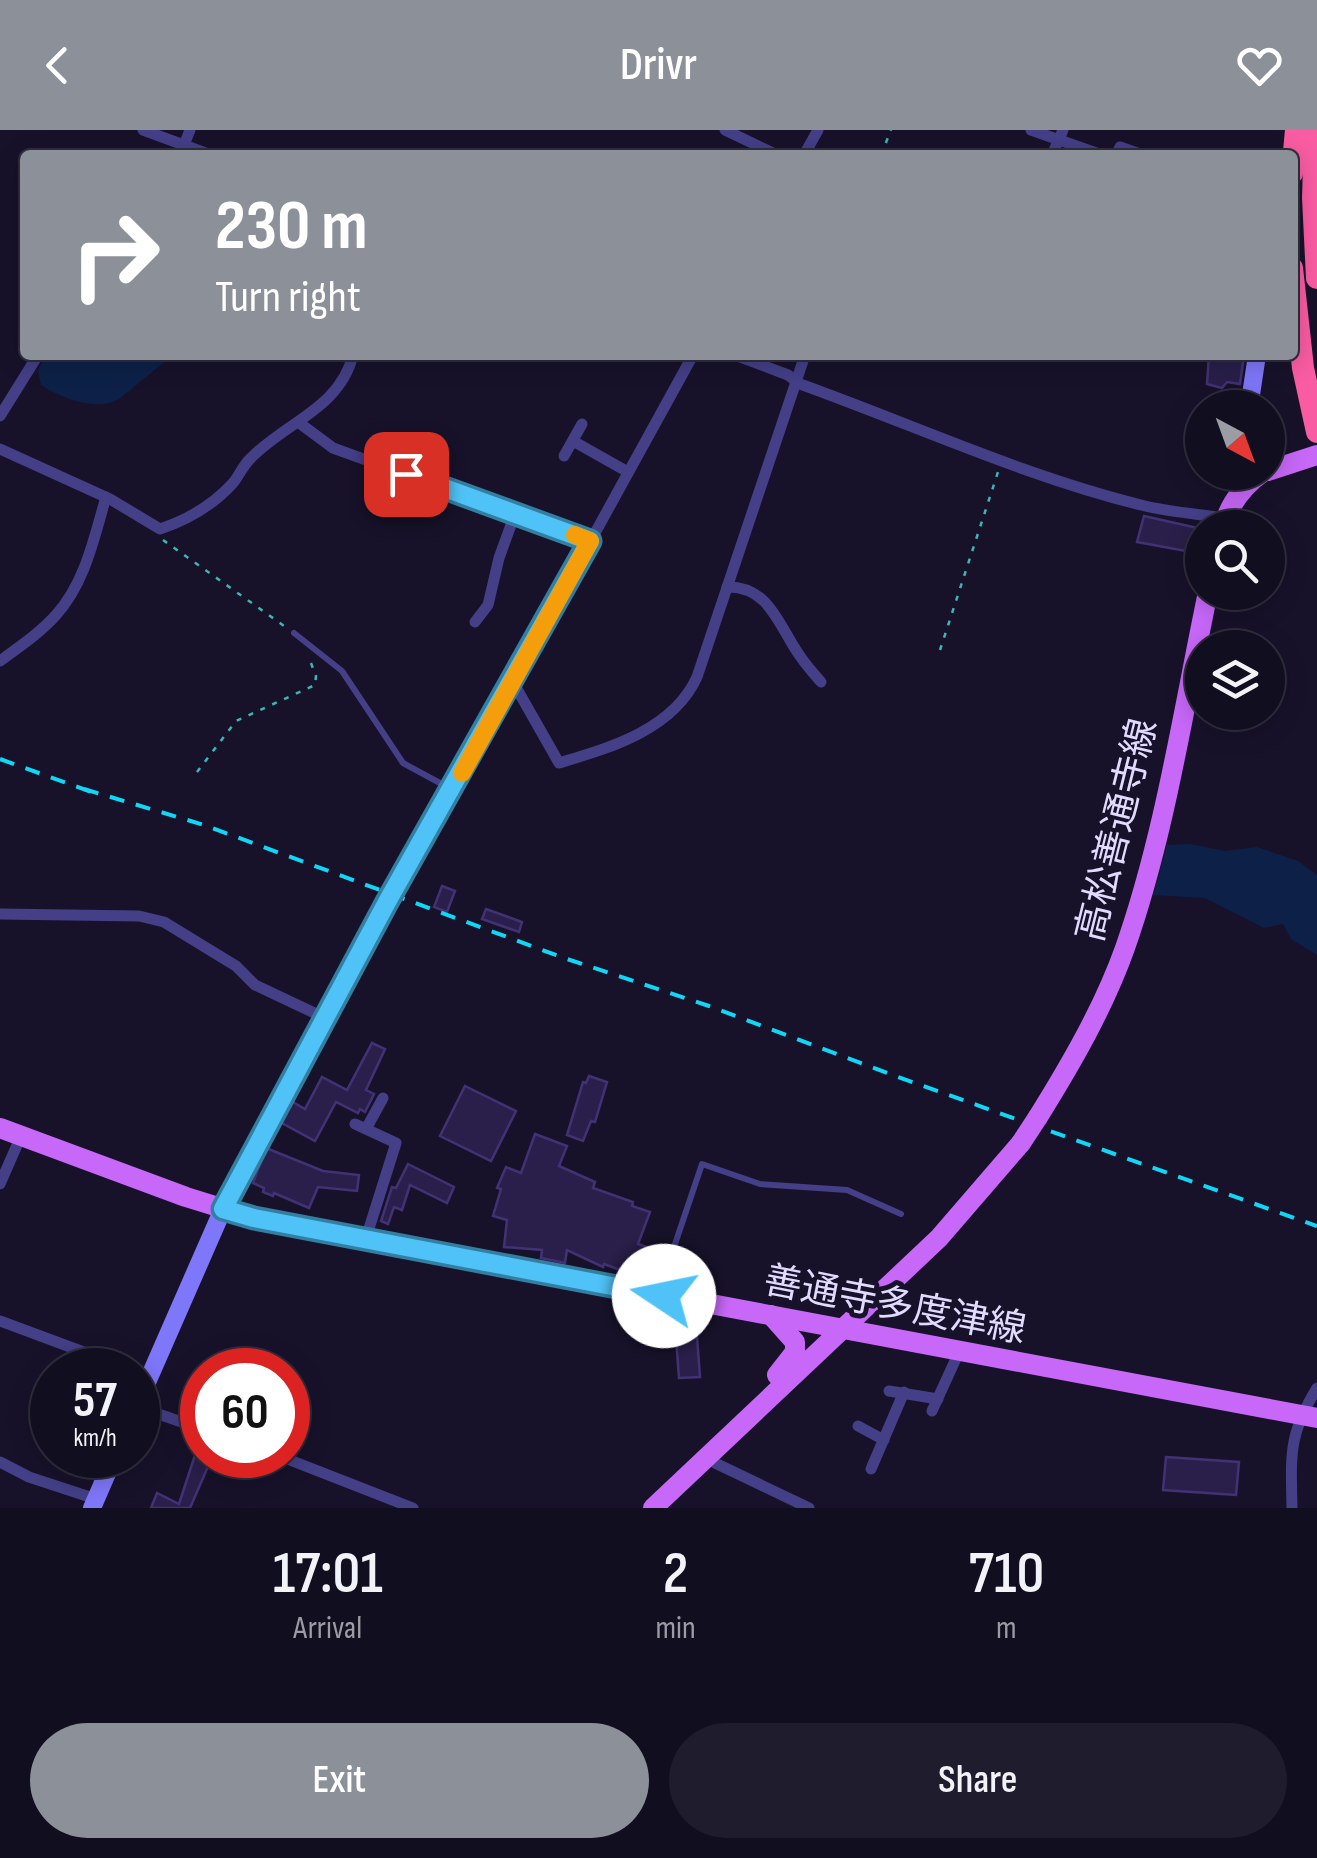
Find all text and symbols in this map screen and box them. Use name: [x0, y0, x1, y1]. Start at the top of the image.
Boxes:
icon: back: [30, 38, 85, 93]
text: Drivr: [620, 38, 697, 93]
icon: heart: [1232, 38, 1287, 93]
text: 230 m: [215, 185, 368, 269]
icon: right: [50, 190, 180, 320]
text: Turn right: [215, 270, 361, 325]
north arrow: [1185, 390, 1285, 490]
map controls: [1185, 390, 1285, 730]
pin: [364, 432, 449, 517]
icon: arrive: [379, 447, 434, 502]
button: search: [1185, 510, 1285, 610]
button: layers: [1185, 630, 1285, 730]
street label: 高松善通寺線: [1068, 714, 1167, 946]
position arrow: [612, 1244, 716, 1348]
street label: 善通寺多度津線: [760, 1258, 1030, 1353]
speed limit sign: 60: [180, 1348, 310, 1478]
text: 57: [73, 1371, 117, 1431]
text: km/h: [73, 1423, 117, 1454]
text: 17:01: [273, 1538, 383, 1610]
text: 2: [663, 1538, 688, 1610]
text: 710: [969, 1538, 1044, 1610]
text: Arrival: [293, 1609, 362, 1648]
text: min: [656, 1609, 696, 1648]
text: m: [996, 1609, 1017, 1648]
button: Exit: [30, 1723, 649, 1838]
button: Share: [669, 1723, 1287, 1838]

